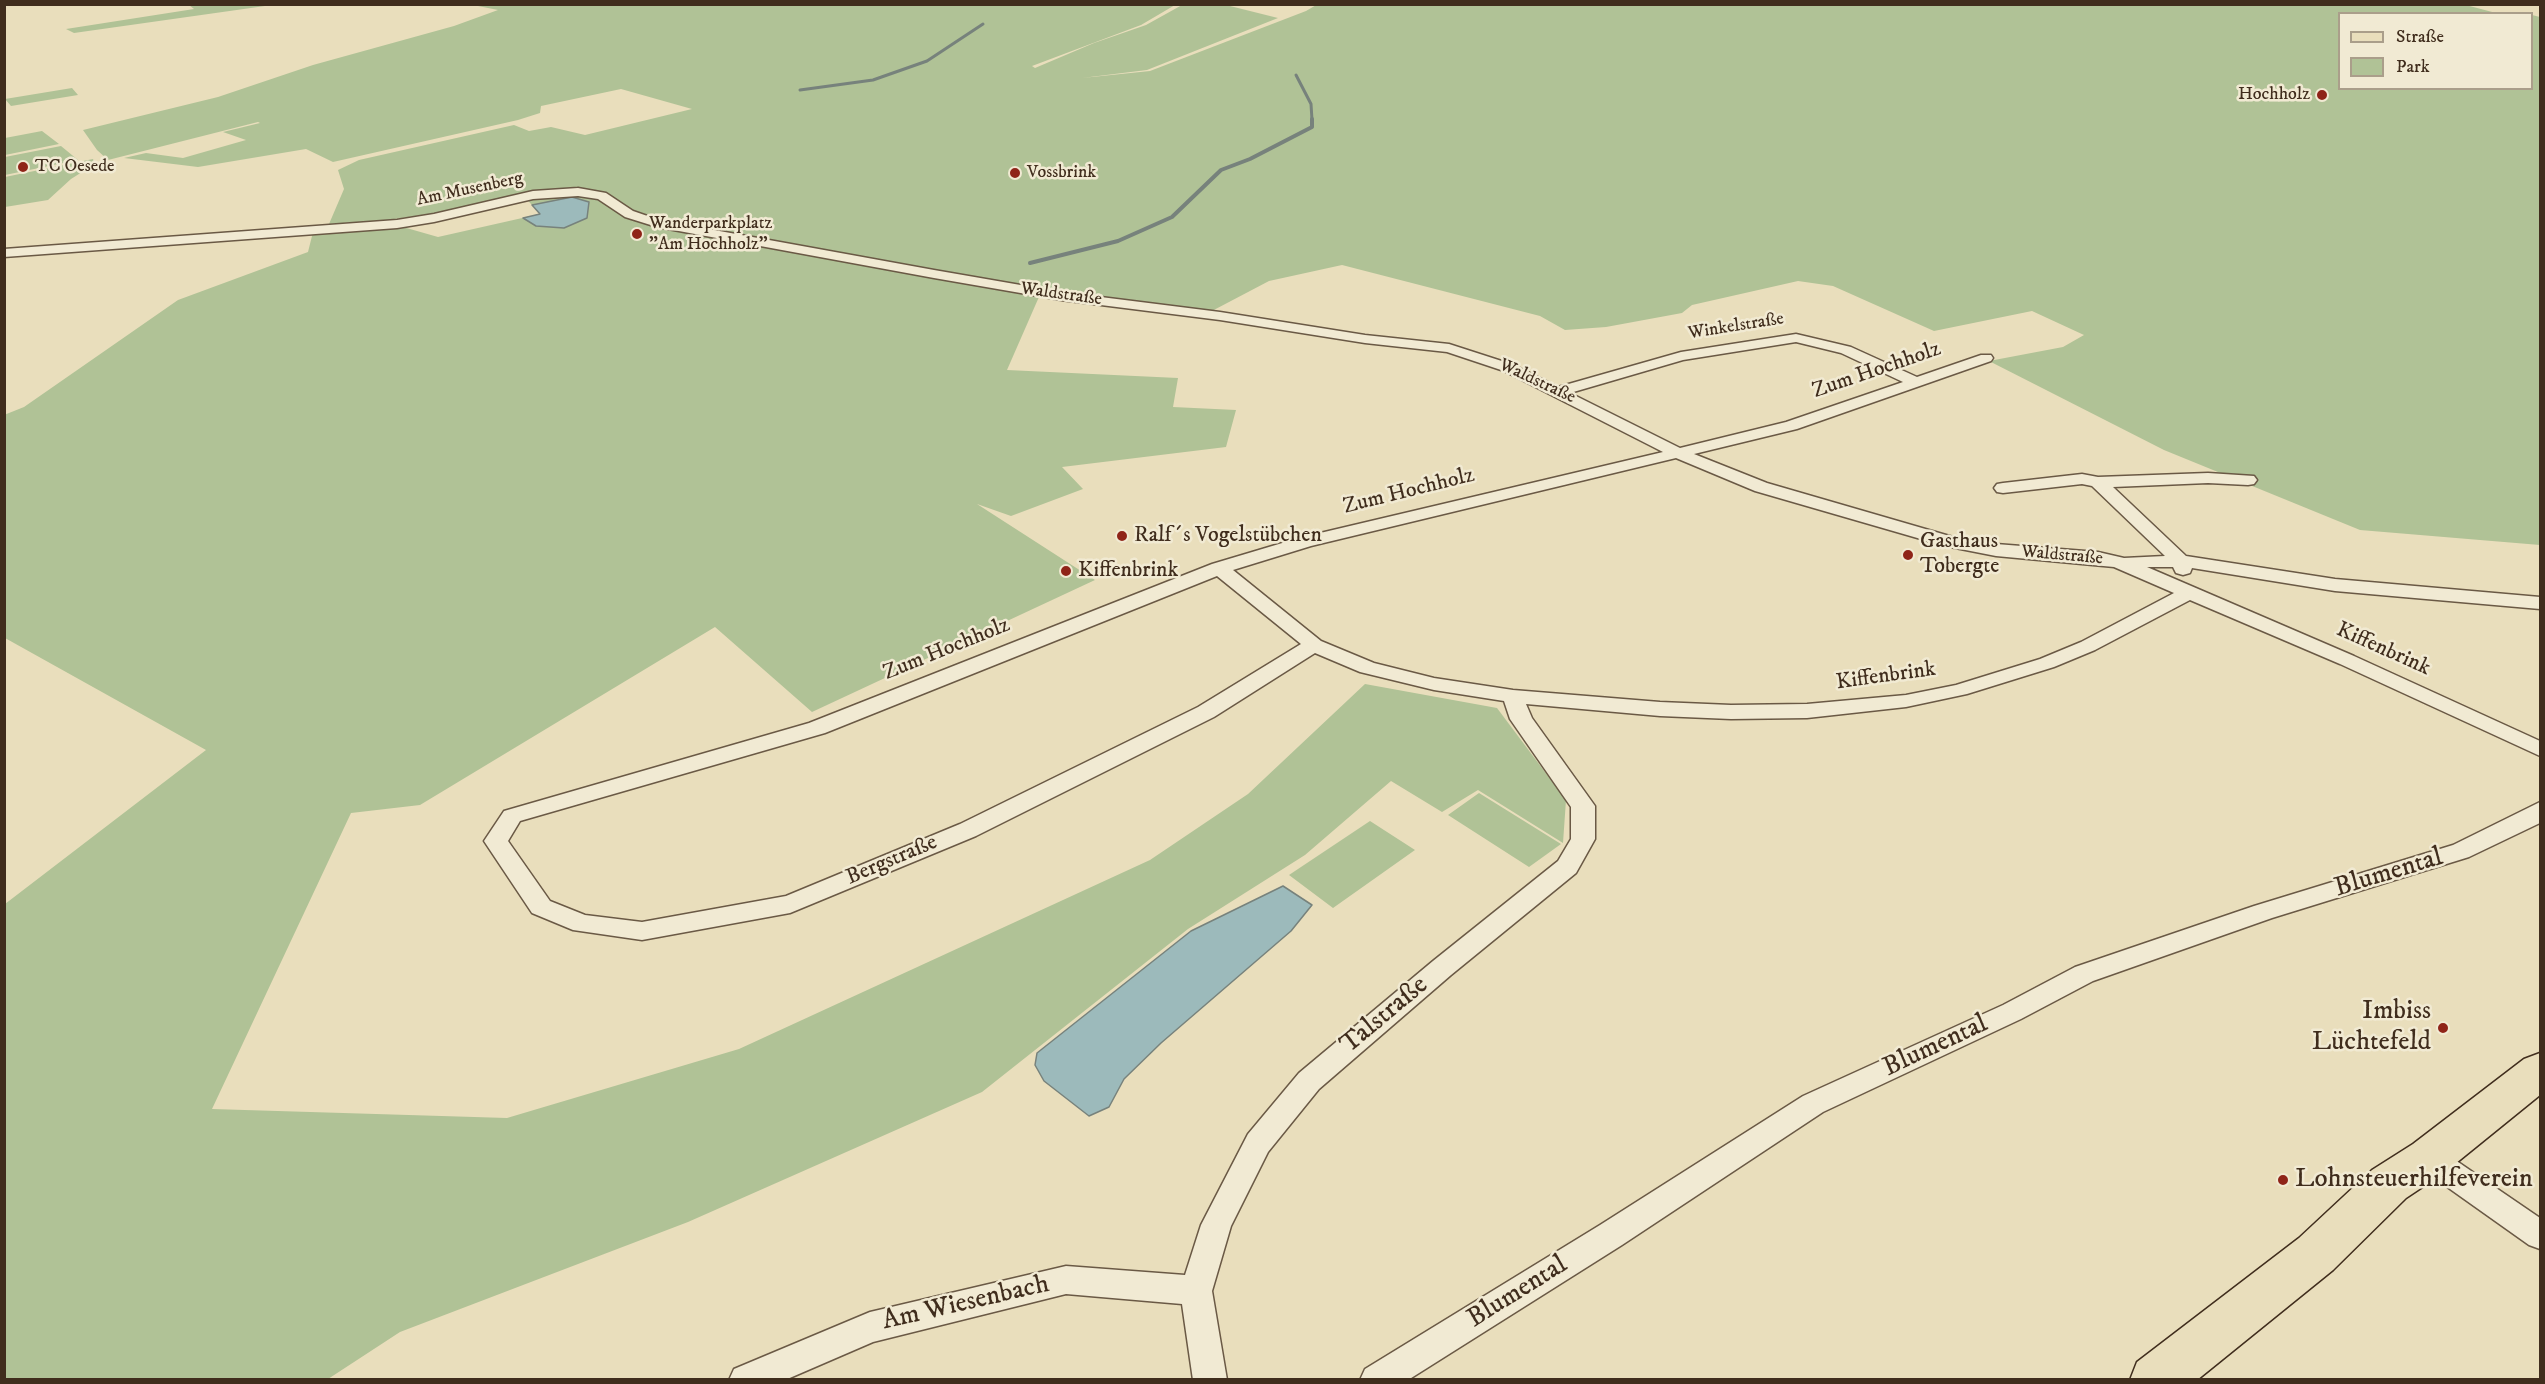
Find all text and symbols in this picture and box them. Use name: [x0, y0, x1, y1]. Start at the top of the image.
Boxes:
legend: [2338, 12, 2533, 90]
text: Straße: [2396, 26, 2444, 48]
text: Park: [2396, 56, 2430, 78]
place label: Hochholz: [2238, 84, 2310, 106]
marker: Hochholz: [2315, 88, 2329, 102]
place label: TC Oesede: [35, 156, 115, 178]
marker: TC Oesede: [16, 160, 30, 174]
place label: Vossbrink: [1027, 162, 1096, 184]
marker: Vossbrink: [1008, 166, 1022, 180]
street label: Am Musenberg: [415, 168, 525, 212]
place label: Wanderparkplatz "Am Hochholz": [649, 213, 772, 256]
marker: Wanderparkplatz "Am Hochholz": [630, 227, 644, 241]
street label: Waldstraße: [1019, 279, 1103, 311]
street label: Winkelstraße: [1687, 309, 1785, 345]
street label: Zum Hochholz: [1809, 337, 1945, 405]
street label: Waldstraße: [1495, 355, 1579, 409]
street label: Zum Hochholz: [1341, 463, 1477, 521]
place label: Ralf´s Vogelstübchen: [1134, 523, 1322, 549]
marker: Ralf´s Vogelstübchen: [1115, 529, 1129, 543]
place label: Gasthaus Tobergte: [1920, 529, 1999, 580]
street label: Waldstraße: [2020, 542, 2104, 570]
marker: Gasthaus Tobergte: [1901, 548, 1915, 562]
place label: Kiffenbrink: [1078, 558, 1178, 584]
marker: Kiffenbrink: [1059, 564, 1073, 578]
street label: Zum Hochholz: [880, 613, 1014, 687]
street label: Kiffenbrink: [2332, 618, 2434, 682]
street label: Kiffenbrink: [1834, 657, 1938, 697]
street label: Bergstraße: [843, 830, 941, 892]
street label: Blumental: [2331, 842, 2447, 906]
street label: Talstraße: [1335, 970, 1435, 1062]
place label: Imbiss Lüchtefeld: [2312, 996, 2431, 1059]
street label: Blumental: [1879, 1009, 1993, 1085]
marker: Imbiss Lüchtefeld: [2436, 1021, 2450, 1035]
place label: Lohnsteuerhilfeverein: [2295, 1164, 2533, 1196]
marker: Lohnsteuerhilfeverein: [2276, 1173, 2290, 1187]
street label: Blumental: [1462, 1250, 1574, 1336]
street label: Am Wiesenbach: [879, 1269, 1053, 1339]

